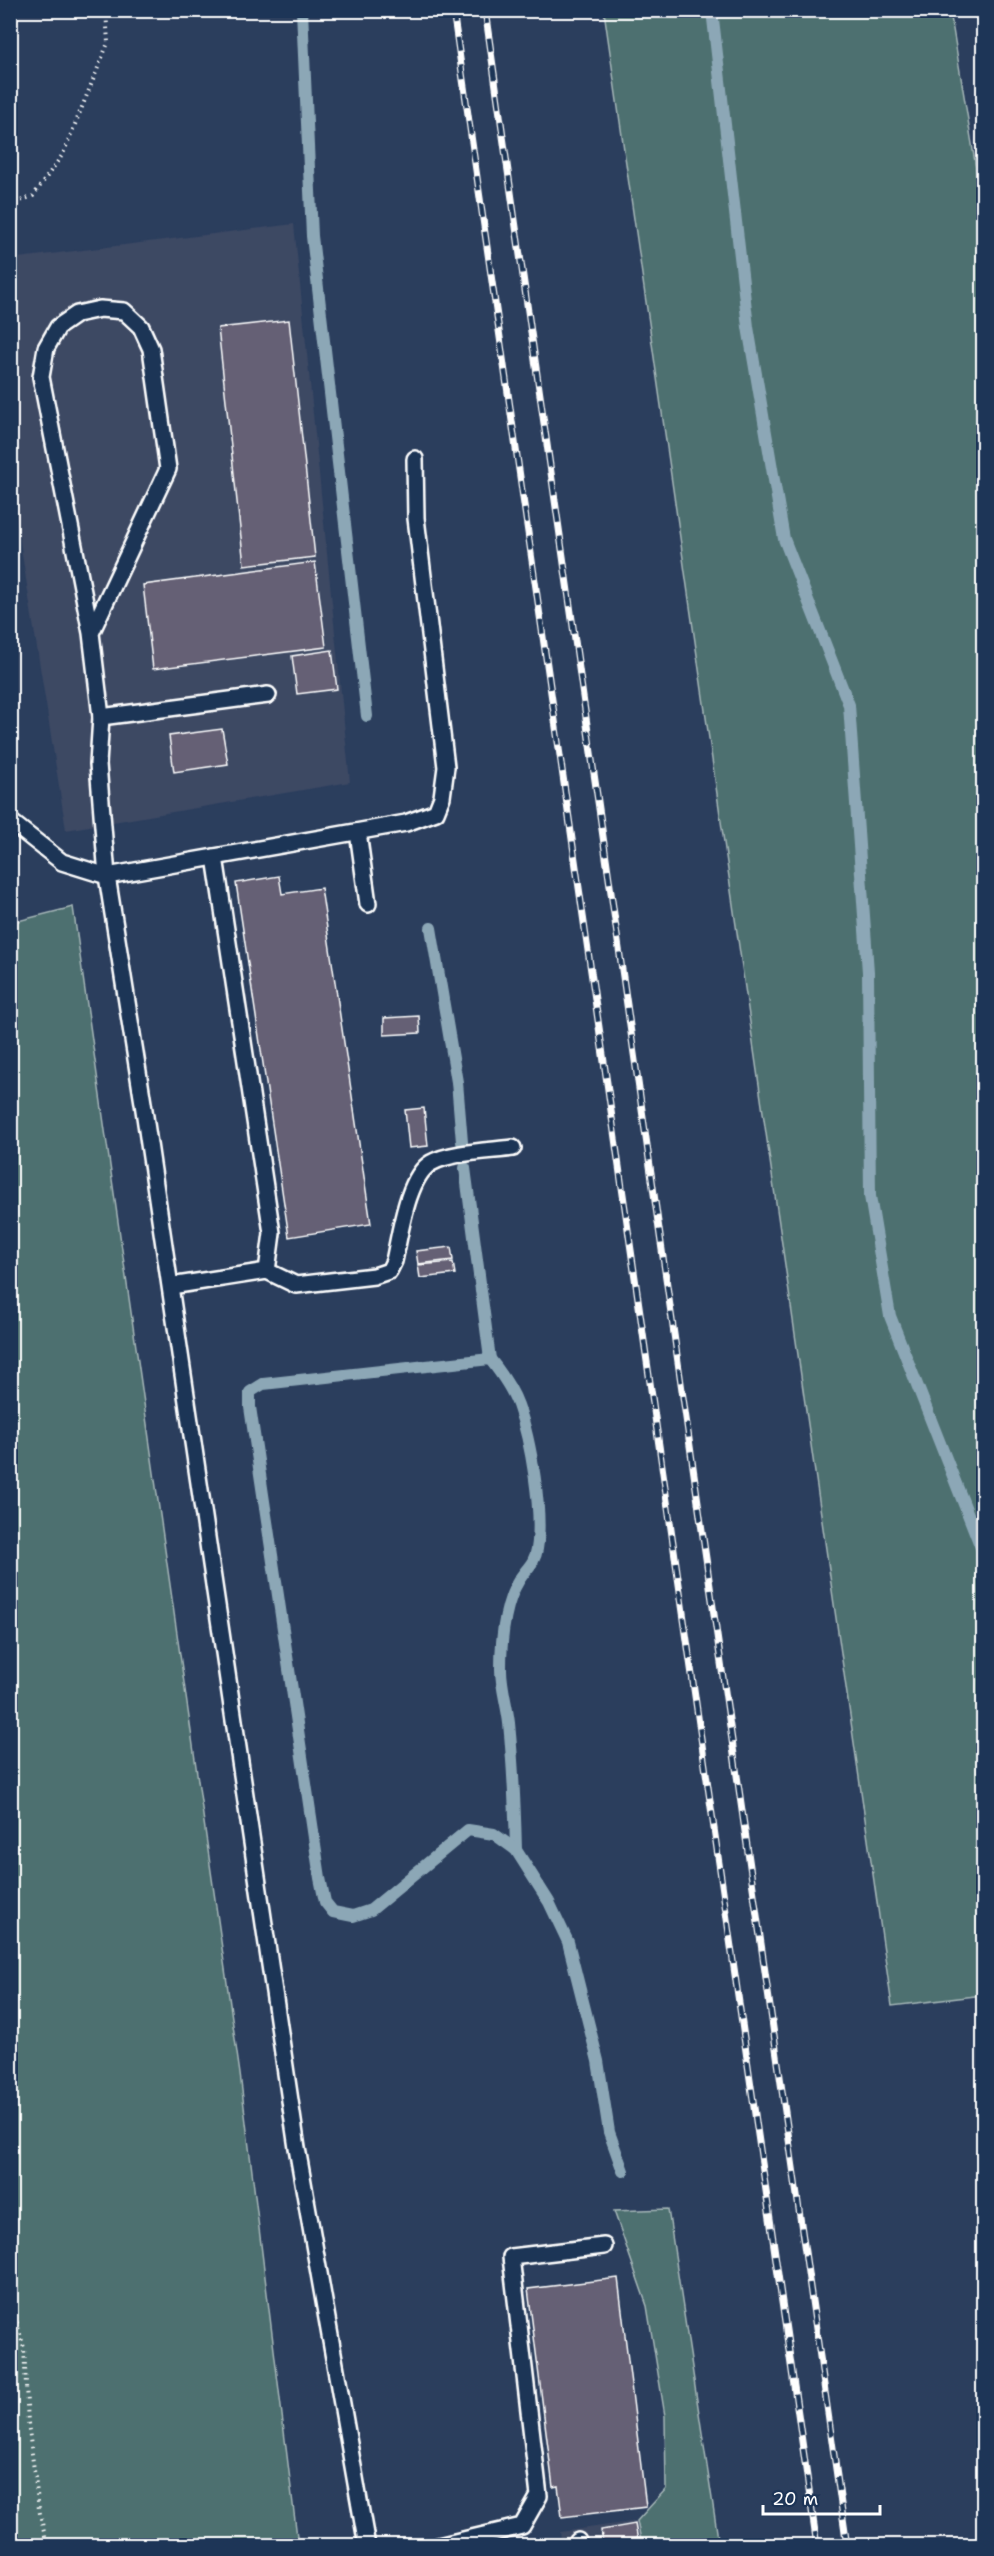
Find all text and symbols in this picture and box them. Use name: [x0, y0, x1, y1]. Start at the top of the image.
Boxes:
scale bar: [763, 2478, 880, 2516]
text: 20 m: [772, 2487, 818, 2511]

